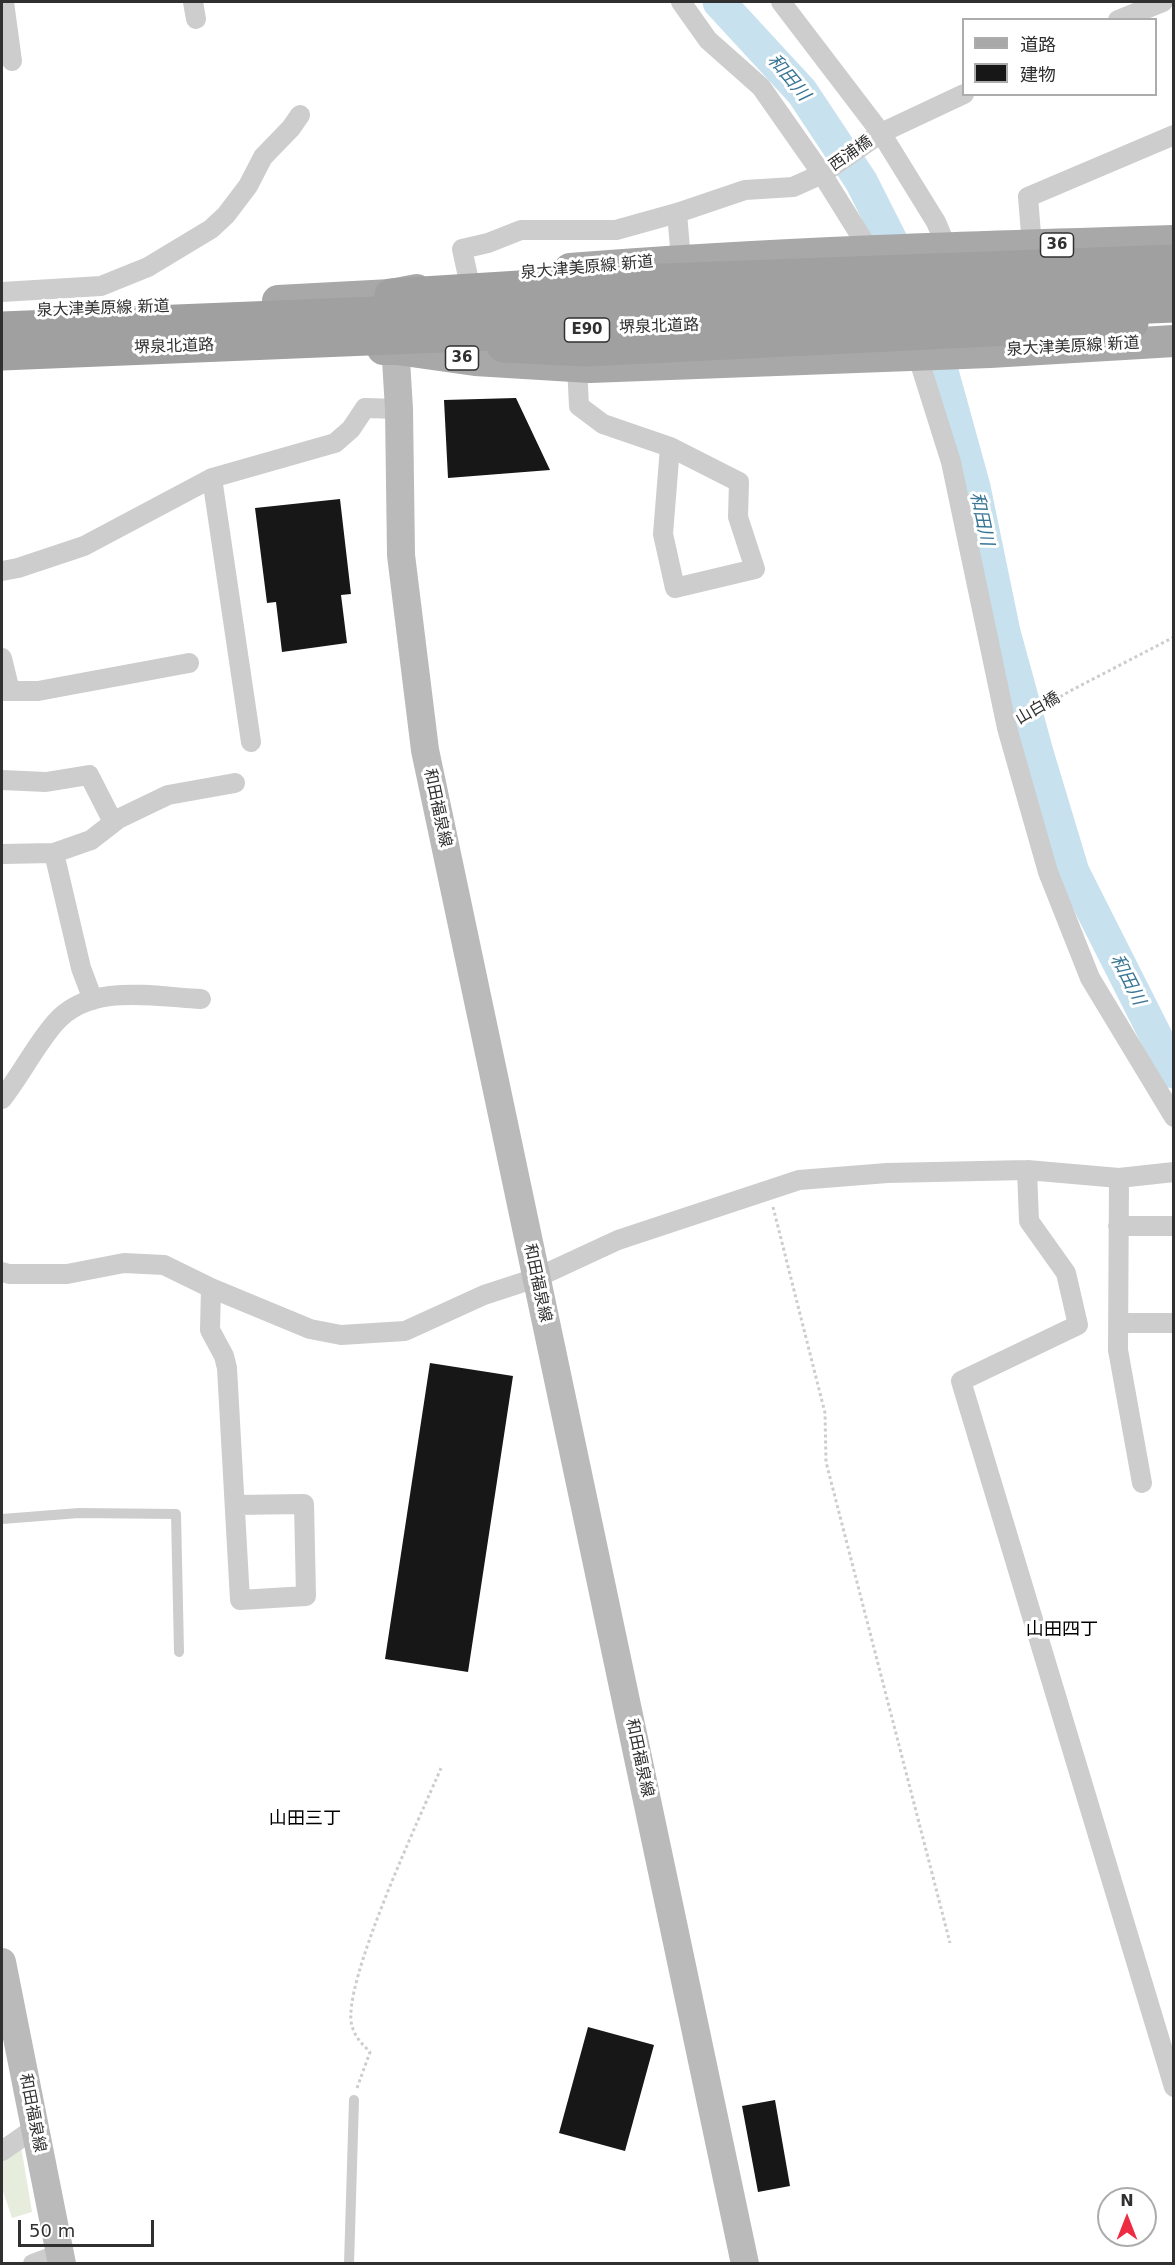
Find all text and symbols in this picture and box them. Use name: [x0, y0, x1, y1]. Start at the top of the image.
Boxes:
legend: [962, 18, 1157, 96]
text: 道路: [1020, 34, 1056, 55]
water label: 和田川: [762, 50, 814, 106]
text: 建物: [1020, 64, 1056, 85]
street label: 西浦橋: [826, 132, 876, 176]
road number: 36: [1040, 233, 1074, 257]
street label: 泉大津美原線 新道: [520, 253, 654, 283]
street label: 泉大津美原線 新道: [36, 297, 170, 321]
street label: 堺泉北道路: [619, 316, 699, 338]
road number: E90: [564, 318, 610, 342]
street label: 泉大津美原線 新道: [1006, 334, 1140, 360]
street label: 堺泉北道路: [134, 336, 214, 358]
road number: 36: [446, 346, 478, 370]
water label: 和田川: [965, 490, 997, 548]
street label: 山白橋: [1012, 689, 1064, 729]
street label: 和田福泉線: [419, 767, 455, 849]
water label: 和田川: [1105, 951, 1149, 1009]
street label: 和田福泉線: [519, 1242, 555, 1324]
district label: 山田四丁: [1026, 1619, 1098, 1641]
street label: 和田福泉線: [621, 1717, 657, 1799]
district label: 山田三丁: [269, 1808, 341, 1830]
street label: 和田福泉線: [15, 2072, 49, 2154]
north arrow: [1097, 2187, 1157, 2247]
text: N: [1120, 2191, 1134, 2210]
scale bar: [21, 2208, 158, 2246]
text: 50 m: [29, 2220, 75, 2241]

